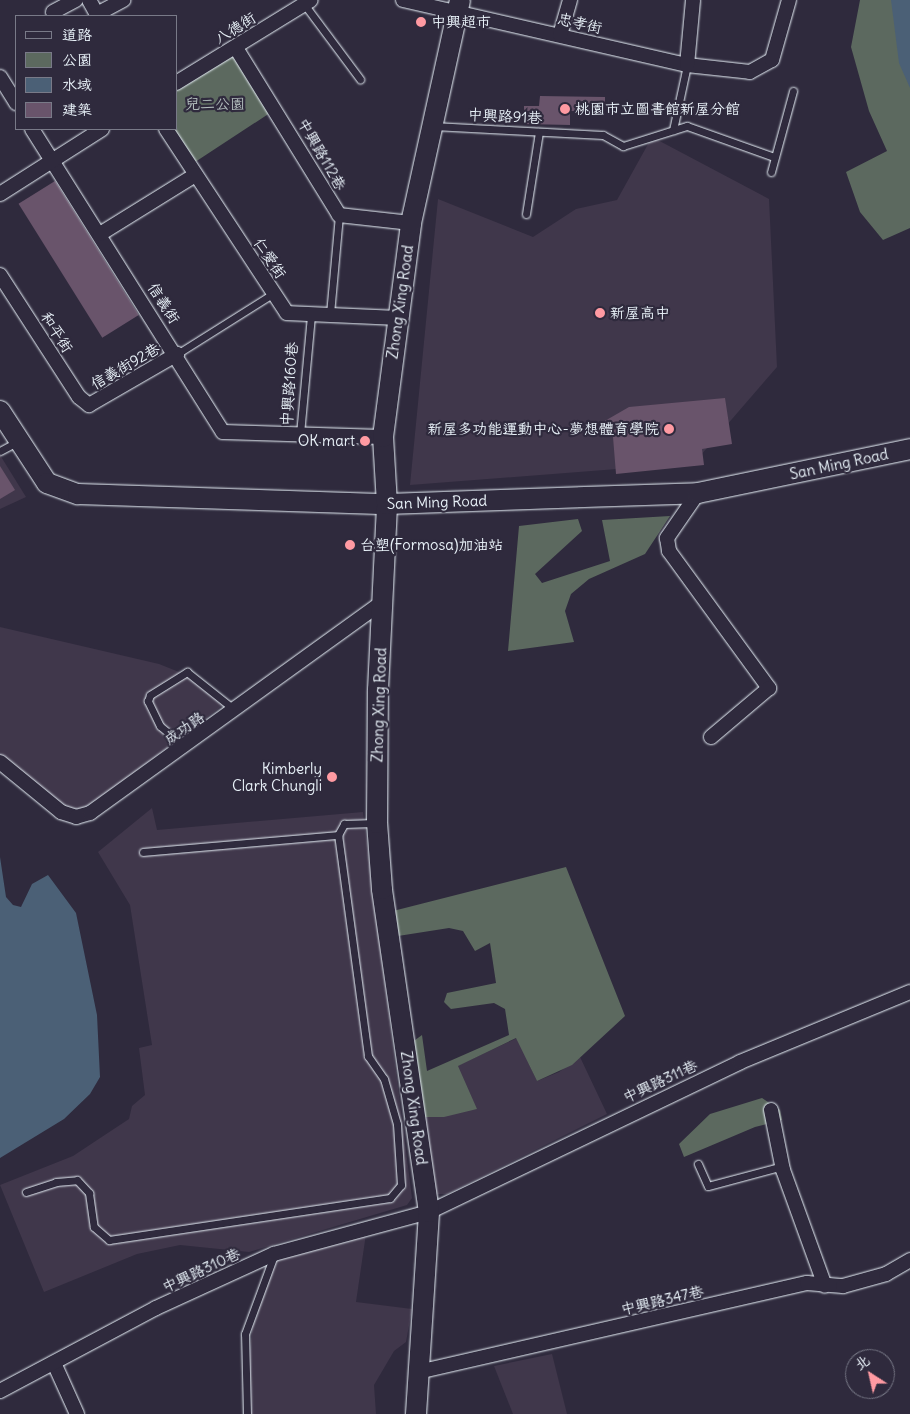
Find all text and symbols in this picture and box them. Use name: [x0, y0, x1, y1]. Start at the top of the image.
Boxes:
street label: 八德街: [211, 8, 259, 48]
street label: 忠孝街: [556, 9, 604, 37]
place label: 中興超市: [431, 13, 491, 31]
legend: [15, 15, 178, 130]
marker: 中興超市: [415, 16, 427, 28]
text: 道路: [62, 25, 92, 44]
text: 公園: [62, 50, 92, 69]
text: 水域: [62, 75, 92, 94]
park label: 兒二公園: [185, 95, 245, 113]
text: 建築: [62, 100, 92, 119]
place label: 桃園市立圖書館新屋分館: [575, 100, 740, 118]
marker: 桃園市立圖書館新屋分館: [559, 103, 571, 115]
street label: 中興路91巷: [467, 105, 543, 127]
street label: 中興路112巷: [294, 115, 350, 193]
street label: 仁愛街: [250, 234, 290, 282]
street label: Zhong Xing Road: [383, 244, 417, 360]
street label: 信義街: [144, 279, 184, 327]
place label: 新屋高中: [610, 304, 670, 322]
marker: 新屋高中: [594, 307, 606, 319]
street label: 和平街: [37, 308, 77, 356]
street label: 信義街92巷: [87, 339, 163, 393]
street label: 中興路160巷: [277, 341, 301, 427]
place label: 新屋多功能運動中心-夢想體育學院: [428, 420, 659, 438]
marker: 新屋多功能運動中心-夢想體育學院: [663, 423, 675, 435]
place label: OK mart: [298, 432, 355, 450]
marker: OK mart: [359, 435, 371, 447]
street label: San Ming Road: [788, 445, 890, 483]
street label: San Ming Road: [387, 491, 487, 513]
place label: 台塑(Formosa)加油站: [360, 536, 503, 554]
marker: 台塑(Formosa)加油站: [344, 539, 356, 551]
street label: Zhong Xing Road: [368, 647, 390, 763]
street label: 成功路: [160, 708, 208, 748]
place label: Kimberly Clark Chungli: [232, 759, 322, 794]
marker: Kimberly Clark Chungli: [326, 771, 338, 783]
street label: Zhong Xing Road: [397, 1050, 431, 1166]
street label: 中興路311巷: [620, 1056, 700, 1106]
street label: 中興路310巷: [159, 1244, 243, 1296]
street label: 中興路347巷: [619, 1282, 705, 1318]
north arrow: [845, 1349, 895, 1399]
text: 北: [851, 1351, 873, 1374]

